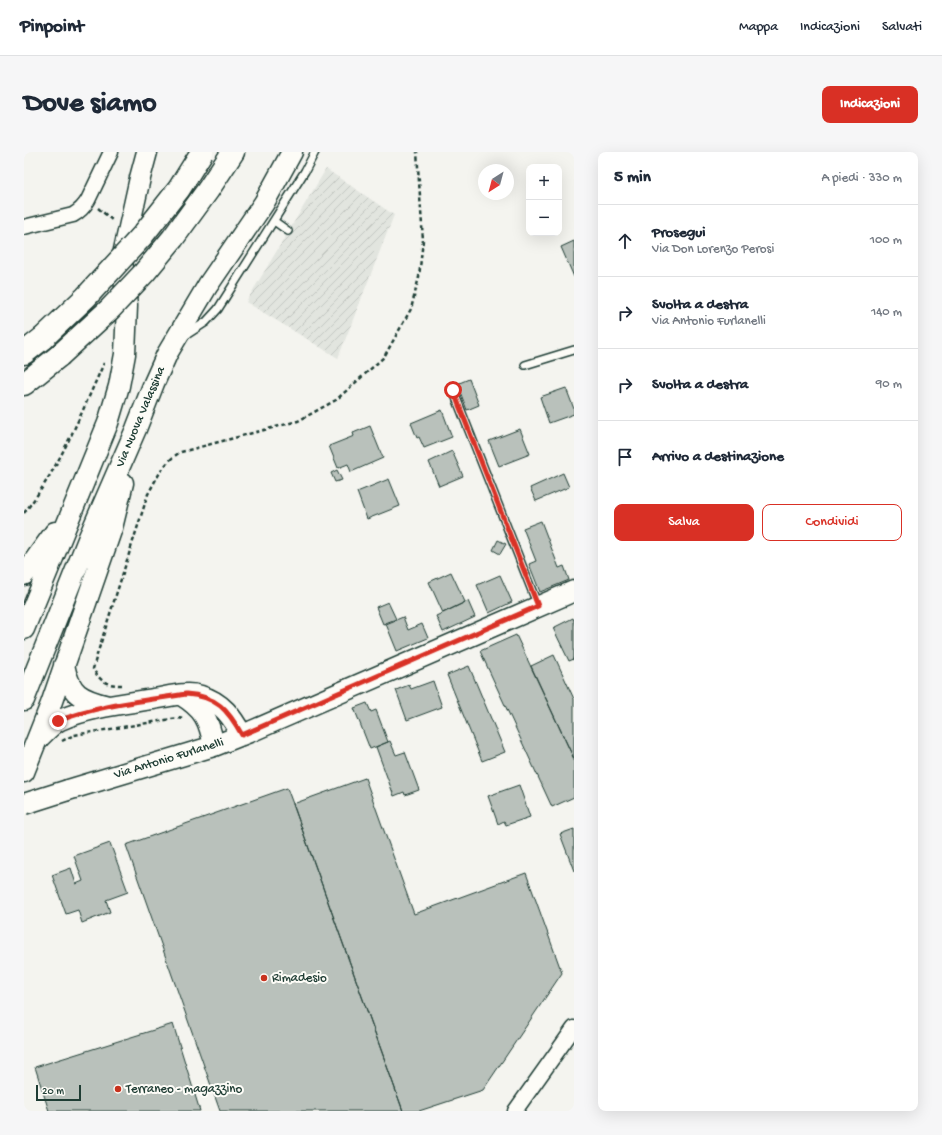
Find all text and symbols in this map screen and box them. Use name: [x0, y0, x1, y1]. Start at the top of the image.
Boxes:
text: Pinpoint: [20, 16, 84, 39]
text: Mappa: [739, 19, 778, 36]
text: Indicazioni: [800, 19, 860, 36]
text: Salvati: [882, 19, 922, 36]
button: Indicazioni: [822, 86, 918, 123]
text: Dove siamo: [24, 88, 157, 121]
north arrow: [478, 164, 514, 200]
map controls: [526, 164, 562, 236]
button: +: [526, 164, 562, 200]
text: 5 min: [614, 168, 651, 188]
text: A piedi · 330 m: [821, 171, 902, 186]
button: −: [526, 200, 562, 236]
text: Prosegui: [652, 224, 705, 242]
icon: ahead: [614, 230, 636, 252]
text: 100 m: [870, 233, 902, 248]
text: Via Don Lorenzo Perosi: [652, 242, 774, 257]
text: Svolta a destra: [652, 296, 748, 314]
icon: right: [614, 302, 636, 324]
text: 140 m: [871, 305, 902, 320]
text: Via Antonio Furlanelli: [652, 314, 766, 329]
street label: Via Nuova Valassina: [113, 364, 169, 471]
icon: right: [614, 374, 636, 396]
text: Svolta a destra: [652, 376, 748, 394]
text: 90 m: [876, 377, 902, 392]
route start: [444, 381, 462, 399]
icon: arrive: [614, 446, 636, 468]
text: Arrivo a destinazione: [652, 448, 784, 466]
button: Salva: [614, 504, 754, 541]
button: Condividi: [762, 504, 902, 541]
route end: [49, 712, 67, 730]
street label: Via Antonio Furlanelli: [111, 735, 226, 783]
place label: Rimadesio: [272, 971, 327, 986]
marker: Rimadesio: [259, 973, 269, 983]
place label: Terraneo - magazzino: [125, 1082, 243, 1097]
scale bar: [36, 1083, 81, 1102]
marker: Terraneo - magazzino: [113, 1084, 123, 1094]
text: 20 m: [42, 1086, 64, 1098]

